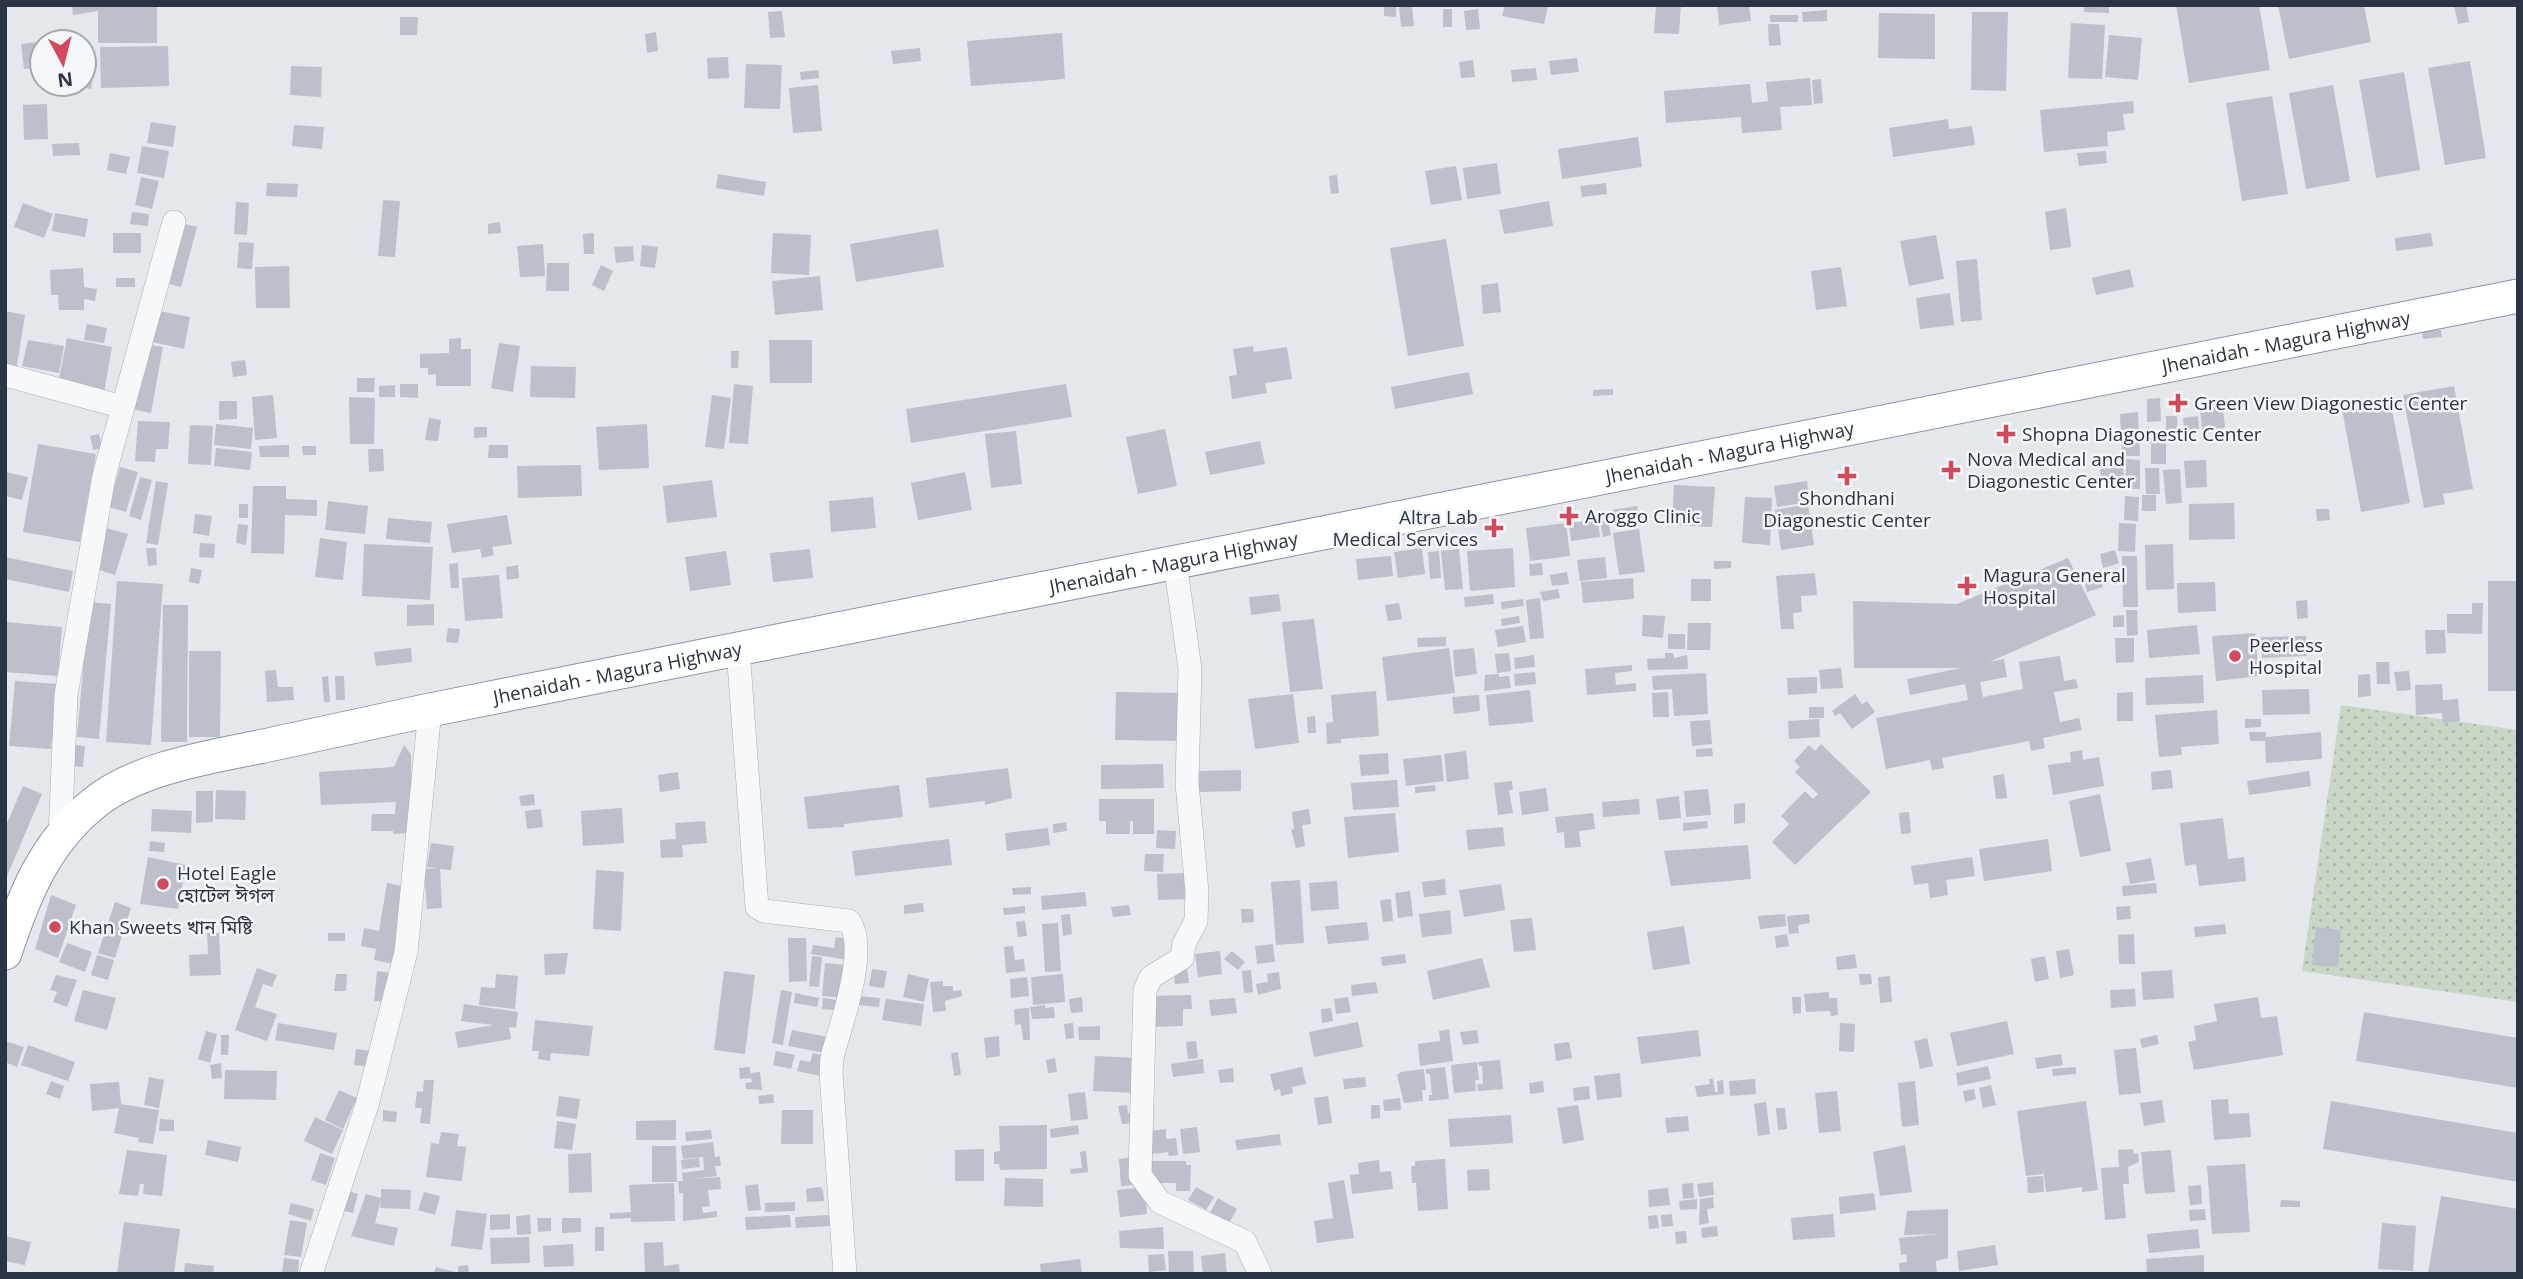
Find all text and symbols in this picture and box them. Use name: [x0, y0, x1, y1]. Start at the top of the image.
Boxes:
north arrow: [28, 28, 98, 98]
text: N: [56, 66, 74, 94]
street label: Jhenaidah - Magura Highway: [2158, 305, 2413, 380]
place label: Green View Diagonestic Center: [2194, 390, 2468, 416]
marker: Green View Diagonestic Center: [2168, 393, 2188, 413]
street label: Jhenaidah - Magura Highway: [1601, 415, 1857, 490]
place label: Shopna Diagonestic Center: [2022, 421, 2262, 447]
marker: Shopna Diagonestic Center: [1996, 424, 2016, 444]
place label: Nova Medical and Diagonestic Center: [1967, 446, 2135, 494]
marker: Nova Medical and Diagonestic Center: [1941, 460, 1961, 480]
marker: Shondhani Diagonestic Center: [1839, 468, 1855, 484]
place label: Shondhani Diagonestic Center: [1763, 485, 1931, 533]
place label: Aroggo Clinic: [1585, 503, 1700, 529]
place label: Altra Lab Medical Services: [1332, 504, 1478, 552]
marker: Aroggo Clinic: [1559, 506, 1579, 526]
marker: Altra Lab Medical Services: [1484, 518, 1504, 538]
street label: Jhenaidah - Magura Highway: [1045, 525, 1301, 600]
place label: Magura General Hospital: [1983, 562, 2126, 610]
marker: Magura General Hospital: [1957, 576, 1977, 596]
place label: Peerless Hospital: [2249, 632, 2323, 680]
street label: Jhenaidah - Magura Highway: [489, 635, 745, 711]
marker: Peerless Hospital: [2227, 648, 2243, 664]
place label: Hotel Eagle হোটেল ঈগল: [177, 860, 277, 908]
marker: Hotel Eagle হোটেল ঈগল: [155, 876, 171, 892]
place label: Khan Sweets খান মিষ্টি: [69, 914, 253, 940]
marker: Khan Sweets খান মিষ্টি: [47, 919, 63, 935]

